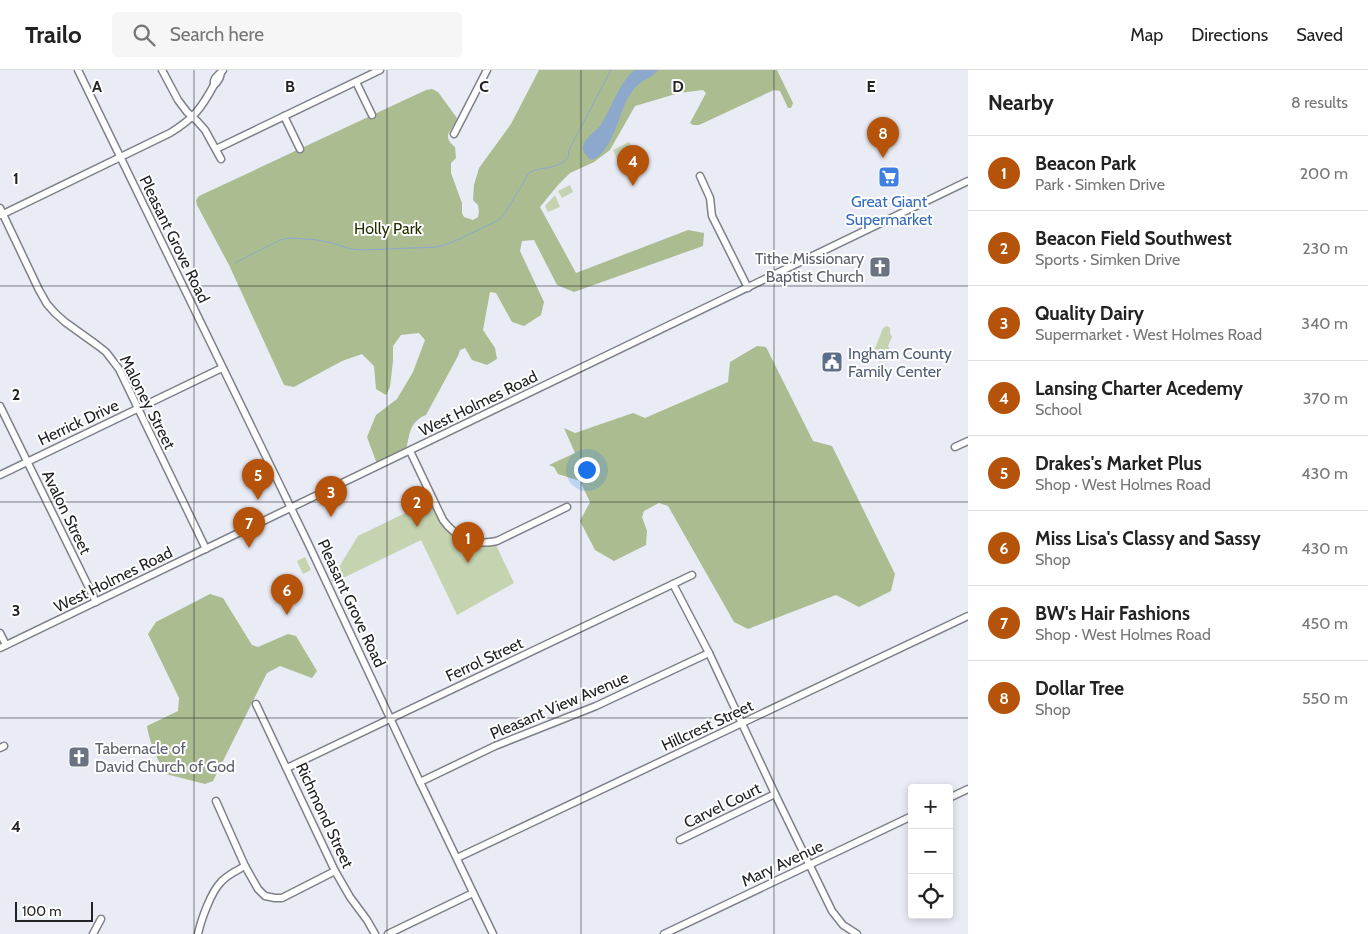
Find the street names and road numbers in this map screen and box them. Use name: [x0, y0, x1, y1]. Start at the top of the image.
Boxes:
street label: Pleasant Grove Road: [136, 173, 214, 306]
street label: Maloney Street: [116, 352, 180, 453]
street label: West Holmes Road: [416, 367, 540, 440]
street label: Herrick Drive: [35, 396, 122, 449]
street label: Avalon Street: [38, 467, 95, 558]
street label: Pleasant Grove Road: [314, 536, 390, 670]
street label: West Holmes Road: [51, 543, 175, 616]
street label: Ferrol Street: [443, 633, 526, 686]
street label: Pleasant View Avenue: [487, 668, 631, 743]
street label: Hillcrest Street: [658, 696, 757, 755]
street label: Richmond Street: [292, 759, 358, 872]
street label: Carvel Court: [681, 778, 764, 832]
street label: Mary Avenue: [738, 836, 826, 891]

